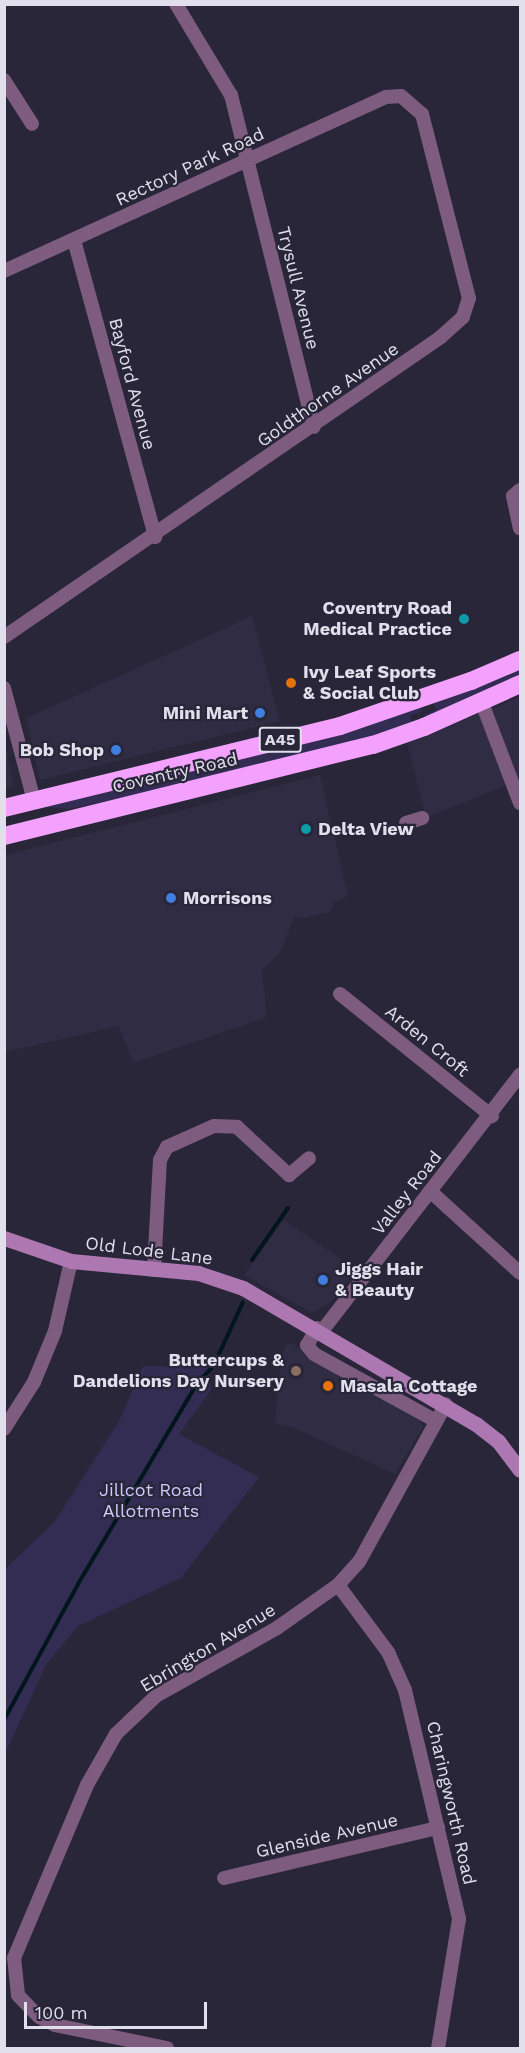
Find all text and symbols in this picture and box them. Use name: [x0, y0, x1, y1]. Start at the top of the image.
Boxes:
street label: Rectory Park Road: [112, 123, 268, 211]
street label: Trysull Avenue: [272, 224, 324, 352]
street label: Bayford Avenue: [104, 315, 160, 453]
street label: Goldthorne Avenue: [253, 338, 403, 452]
place label: Coventry Road Medical Practice: [303, 598, 452, 640]
marker: Coventry Road Medical Practice: [457, 612, 471, 626]
place label: Ivy Leaf Sports & Social Club: [303, 662, 437, 704]
marker: Ivy Leaf Sports & Social Club: [284, 676, 298, 690]
place label: Mini Mart: [163, 702, 248, 724]
marker: Mini Mart: [253, 706, 267, 720]
road number: A45: [258, 727, 302, 753]
place label: Bob Shop: [20, 739, 104, 761]
marker: Bob Shop: [109, 743, 123, 757]
street label: Coventry Road: [110, 748, 240, 798]
place label: Delta View: [318, 818, 414, 840]
marker: Delta View: [299, 822, 313, 836]
place label: Morrisons: [183, 887, 272, 909]
marker: Morrisons: [164, 891, 178, 905]
street label: Arden Croft: [381, 1001, 473, 1081]
street label: Valley Road: [367, 1147, 447, 1239]
street label: Old Lode Lane: [84, 1232, 214, 1270]
place label: Jiggs Hair & Beauty: [335, 1259, 423, 1302]
marker: Jiggs Hair & Beauty: [316, 1273, 330, 1287]
place label: Buttercups & Dandelions Day Nursery: [72, 1350, 284, 1392]
marker: Buttercups & Dandelions Day Nursery: [289, 1364, 303, 1378]
place label: Masala Cottage: [340, 1375, 478, 1397]
marker: Masala Cottage: [321, 1379, 335, 1393]
park label: Jillcot Road Allotments: [99, 1480, 203, 1522]
street label: Ebrington Avenue: [136, 1599, 280, 1697]
street label: Charingworth Road: [422, 1719, 480, 1887]
street label: Glenside Avenue: [254, 1809, 400, 1863]
scale bar: [27, 1990, 210, 2028]
text: 100 m: [35, 2002, 88, 2023]

